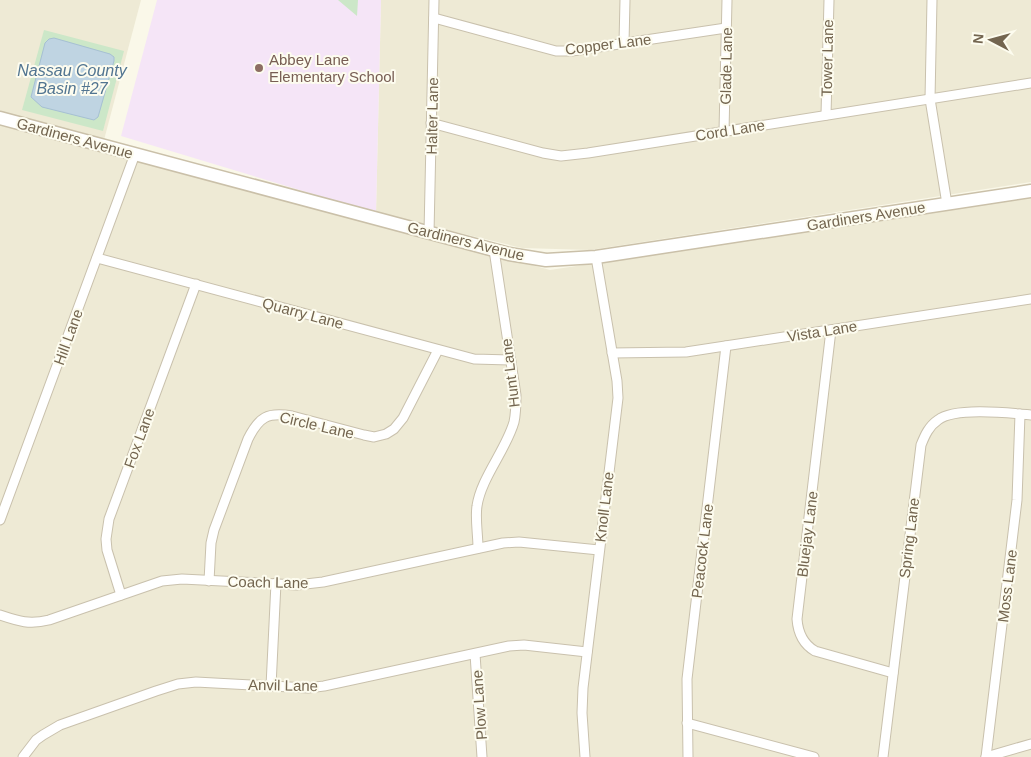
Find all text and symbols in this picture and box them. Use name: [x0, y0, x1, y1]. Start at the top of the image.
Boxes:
north arrow: [966, 15, 1016, 65]
street label: Tower Lane: [818, 19, 836, 97]
street label: Glade Lane: [717, 27, 735, 105]
street label: Copper Lane: [564, 30, 652, 58]
text: N: [970, 33, 987, 45]
place label: Abbey Lane Elementary School: [269, 51, 395, 85]
water label: Nassau County Basin #27: [17, 62, 128, 97]
marker: Abbey Lane Elementary School: [253, 62, 265, 74]
street label: Halter Lane: [423, 77, 441, 155]
street label: Gardiners Avenue: [15, 114, 135, 162]
street label: Cord Lane: [694, 116, 766, 144]
street label: Gardiners Avenue: [806, 198, 926, 234]
street label: Gardiners Avenue: [406, 218, 526, 264]
street label: Quarry Lane: [261, 294, 345, 332]
street label: Hill Lane: [50, 307, 86, 367]
street label: Vista Lane: [786, 317, 858, 345]
street label: Hunt Lane: [497, 338, 523, 408]
street label: Fox Lane: [120, 406, 158, 470]
street label: Circle Lane: [278, 408, 356, 442]
street label: Knoll Lane: [591, 471, 617, 543]
street label: Bluejay Lane: [793, 490, 821, 578]
street label: Spring Lane: [896, 497, 922, 579]
street label: Peacock Lane: [688, 503, 716, 599]
street label: Moss Lane: [994, 549, 1020, 623]
street label: Coach Lane: [227, 573, 309, 591]
street label: Plow Lane: [468, 669, 490, 741]
street label: Anvil Lane: [248, 676, 318, 694]

